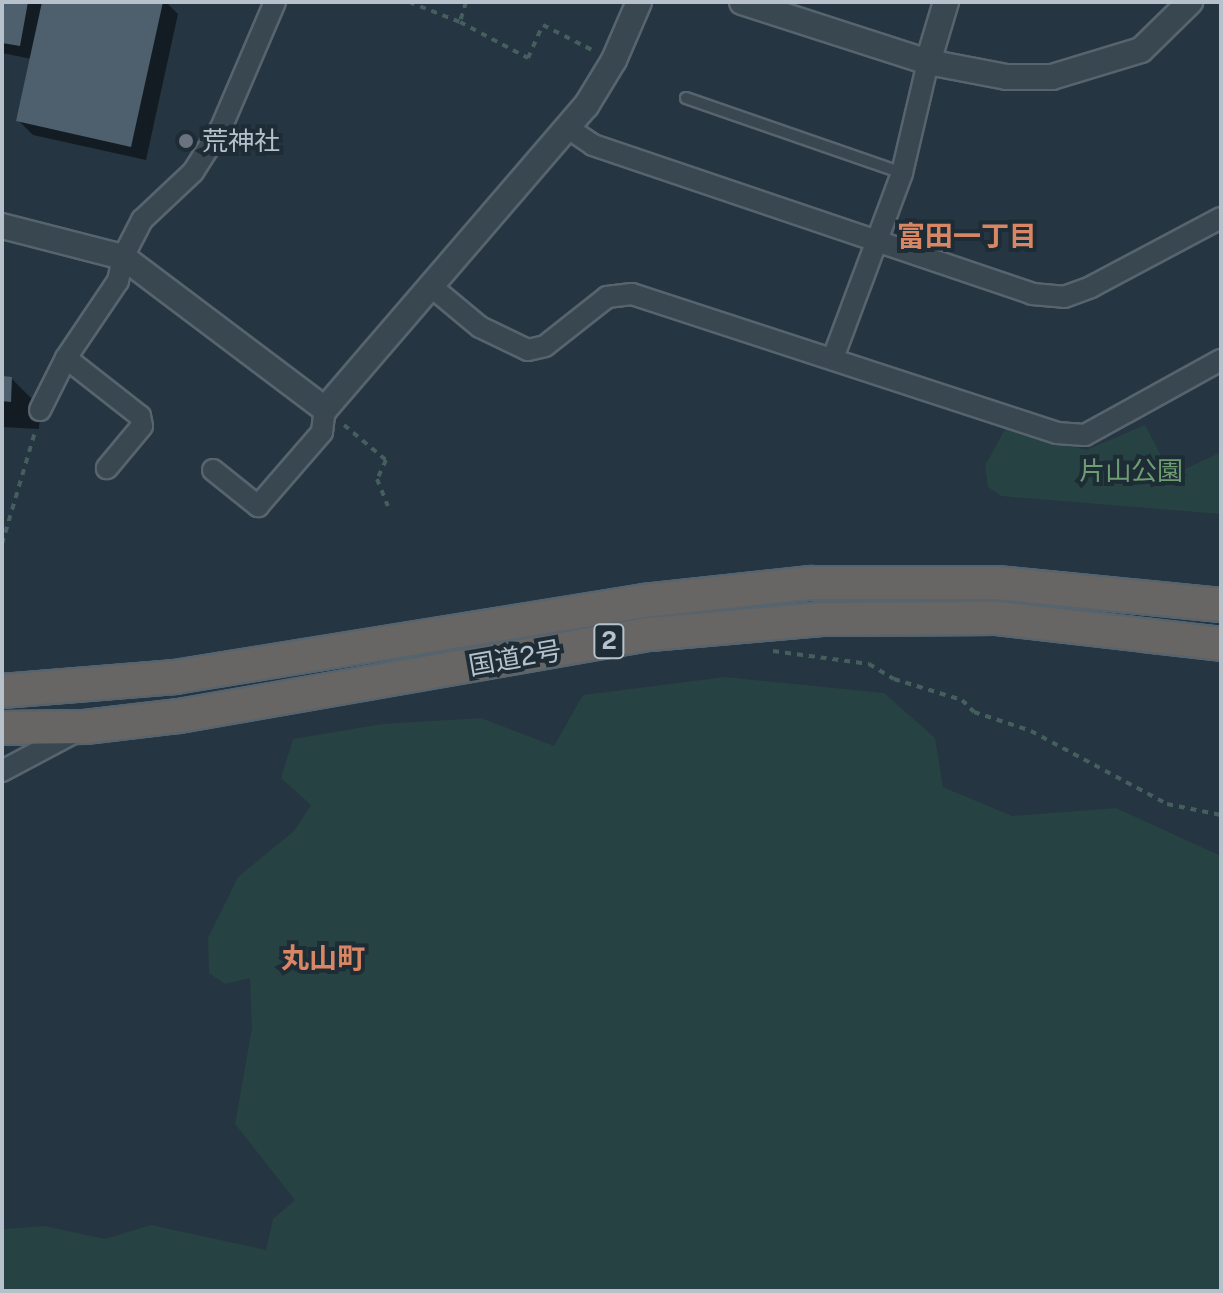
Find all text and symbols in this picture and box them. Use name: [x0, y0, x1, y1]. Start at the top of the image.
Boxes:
place label: 荒神社: [202, 125, 280, 157]
marker: 荒神社: [177, 132, 195, 150]
district label: 富田一丁目: [897, 219, 1037, 253]
park label: 片山公園: [1079, 455, 1183, 487]
road number: 2: [593, 621, 625, 661]
street label: 国道2号: [466, 635, 564, 681]
district label: 丸山町: [281, 941, 365, 975]

